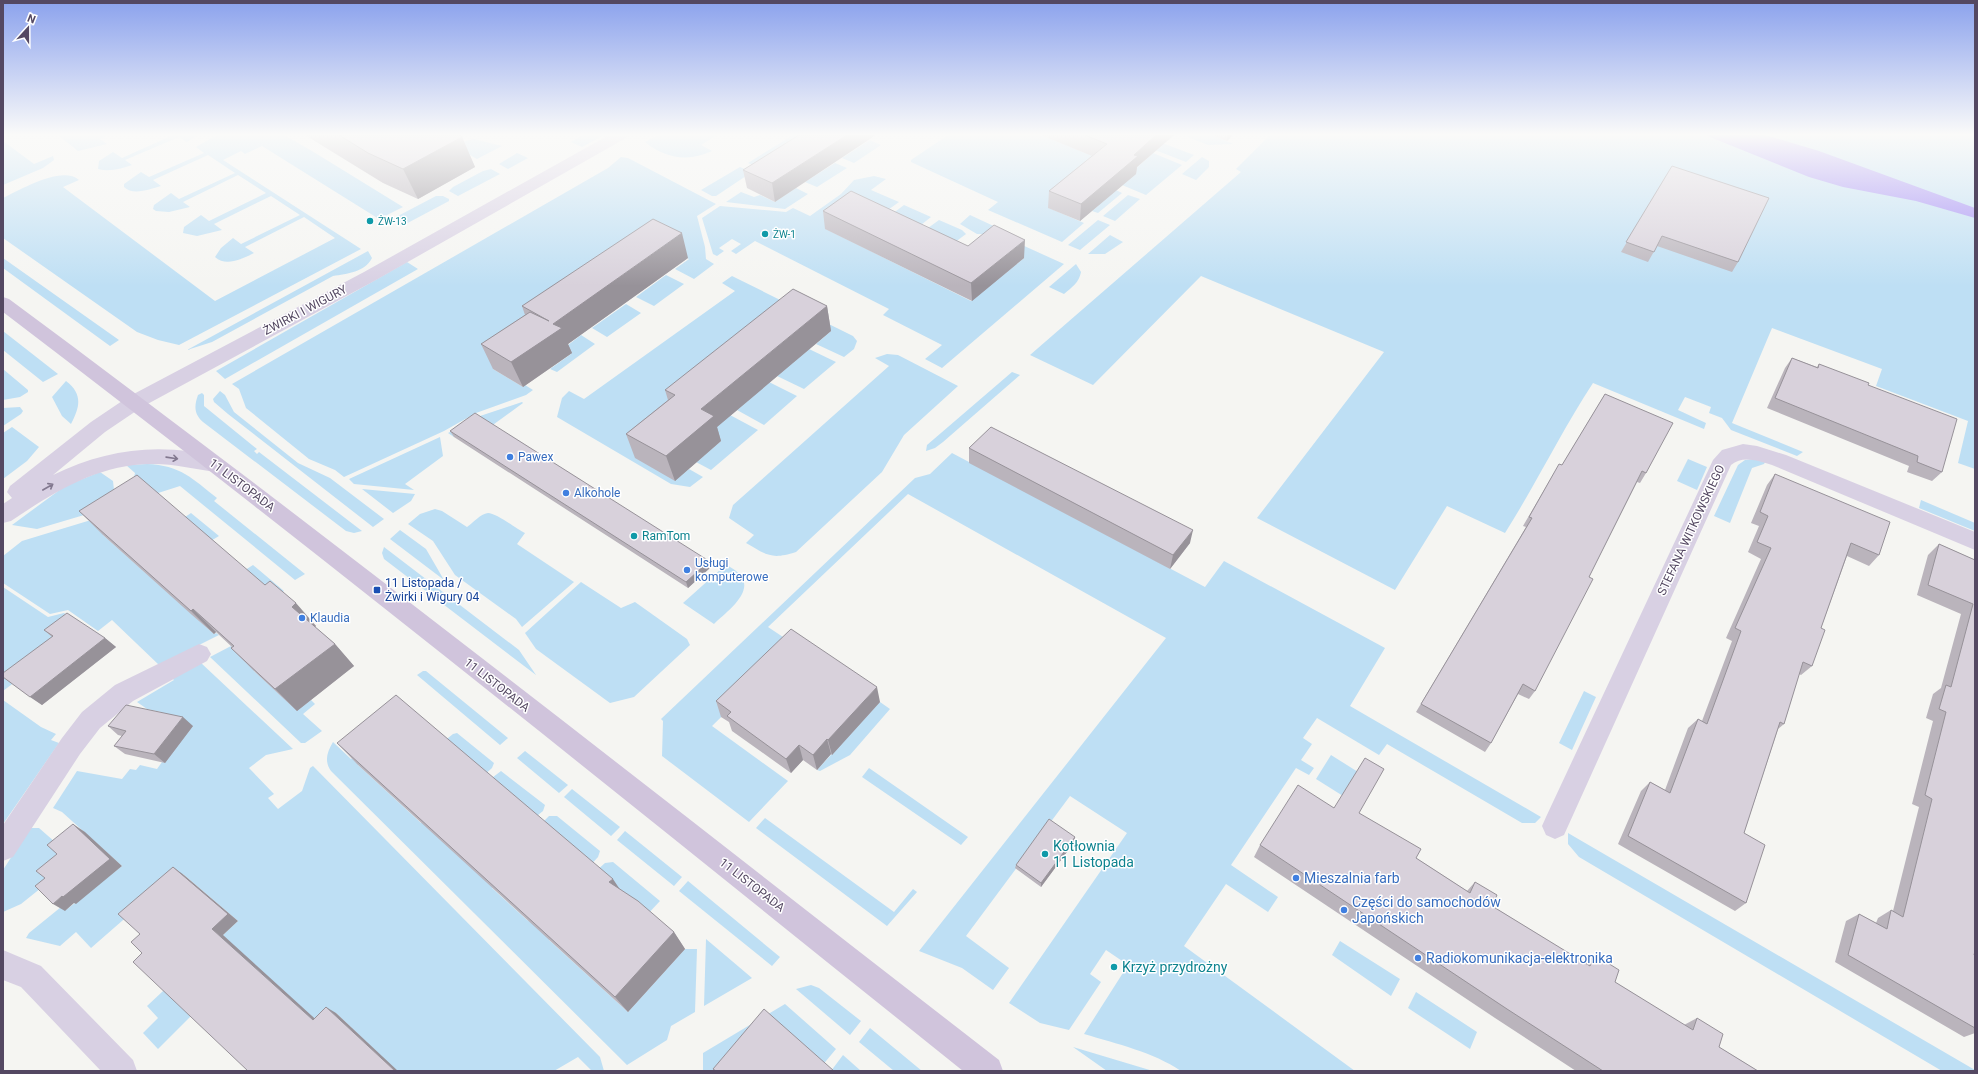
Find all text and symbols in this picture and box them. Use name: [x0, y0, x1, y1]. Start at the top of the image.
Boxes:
north arrow: [8, 8, 48, 48]
text: N: [25, 12, 38, 27]
place label: ŻW-13: [378, 215, 407, 227]
marker: ŻW-13: [365, 216, 375, 226]
place label: ŻW-1: [773, 228, 796, 240]
marker: ŻW-1: [760, 229, 770, 239]
street label: ŻWIRKI I WIGURY: [260, 281, 350, 338]
place label: Pawex: [518, 450, 553, 464]
marker: Pawex: [505, 452, 515, 462]
one-way arrow: [165, 454, 178, 462]
street label: 11 LISTOPADA: [206, 456, 278, 514]
street label: STEFANA WITKOWSKIEGO: [1655, 463, 1727, 597]
one-way arrow: [42, 482, 54, 490]
place label: Alkohole: [574, 486, 620, 500]
marker: Alkohole: [561, 488, 571, 498]
place label: RamTom: [642, 529, 690, 543]
marker: RamTom: [629, 531, 639, 541]
place label: Usługi komputerowe: [695, 556, 768, 584]
marker: Usługi komputerowe: [682, 565, 692, 575]
place label: 11 Listopada / Żwirki i Wigury 04: [385, 576, 479, 604]
marker: 11 Listopada / Żwirki i Wigury 04: [372, 585, 382, 595]
place label: Klaudia: [310, 611, 350, 625]
marker: Klaudia: [297, 613, 307, 623]
street label: 11 LISTOPADA: [462, 655, 532, 715]
place label: Kotłownia 11 Listopada: [1053, 838, 1134, 870]
marker: Kotłownia 11 Listopada: [1040, 849, 1050, 859]
street label: 11 LISTOPADA: [717, 855, 787, 915]
place label: Mieszalnia farb: [1304, 870, 1400, 886]
marker: Mieszalnia farb: [1291, 873, 1301, 883]
place label: Części do samochodów Japońskich: [1352, 894, 1501, 926]
marker: Części do samochodów Japońskich: [1339, 905, 1349, 915]
place label: Radiokomunikacja-elektronika: [1426, 950, 1613, 966]
marker: Radiokomunikacja-elektronika: [1413, 953, 1423, 963]
place label: Krzyż przydrożny: [1122, 959, 1228, 975]
marker: Krzyż przydrożny: [1109, 962, 1119, 972]

